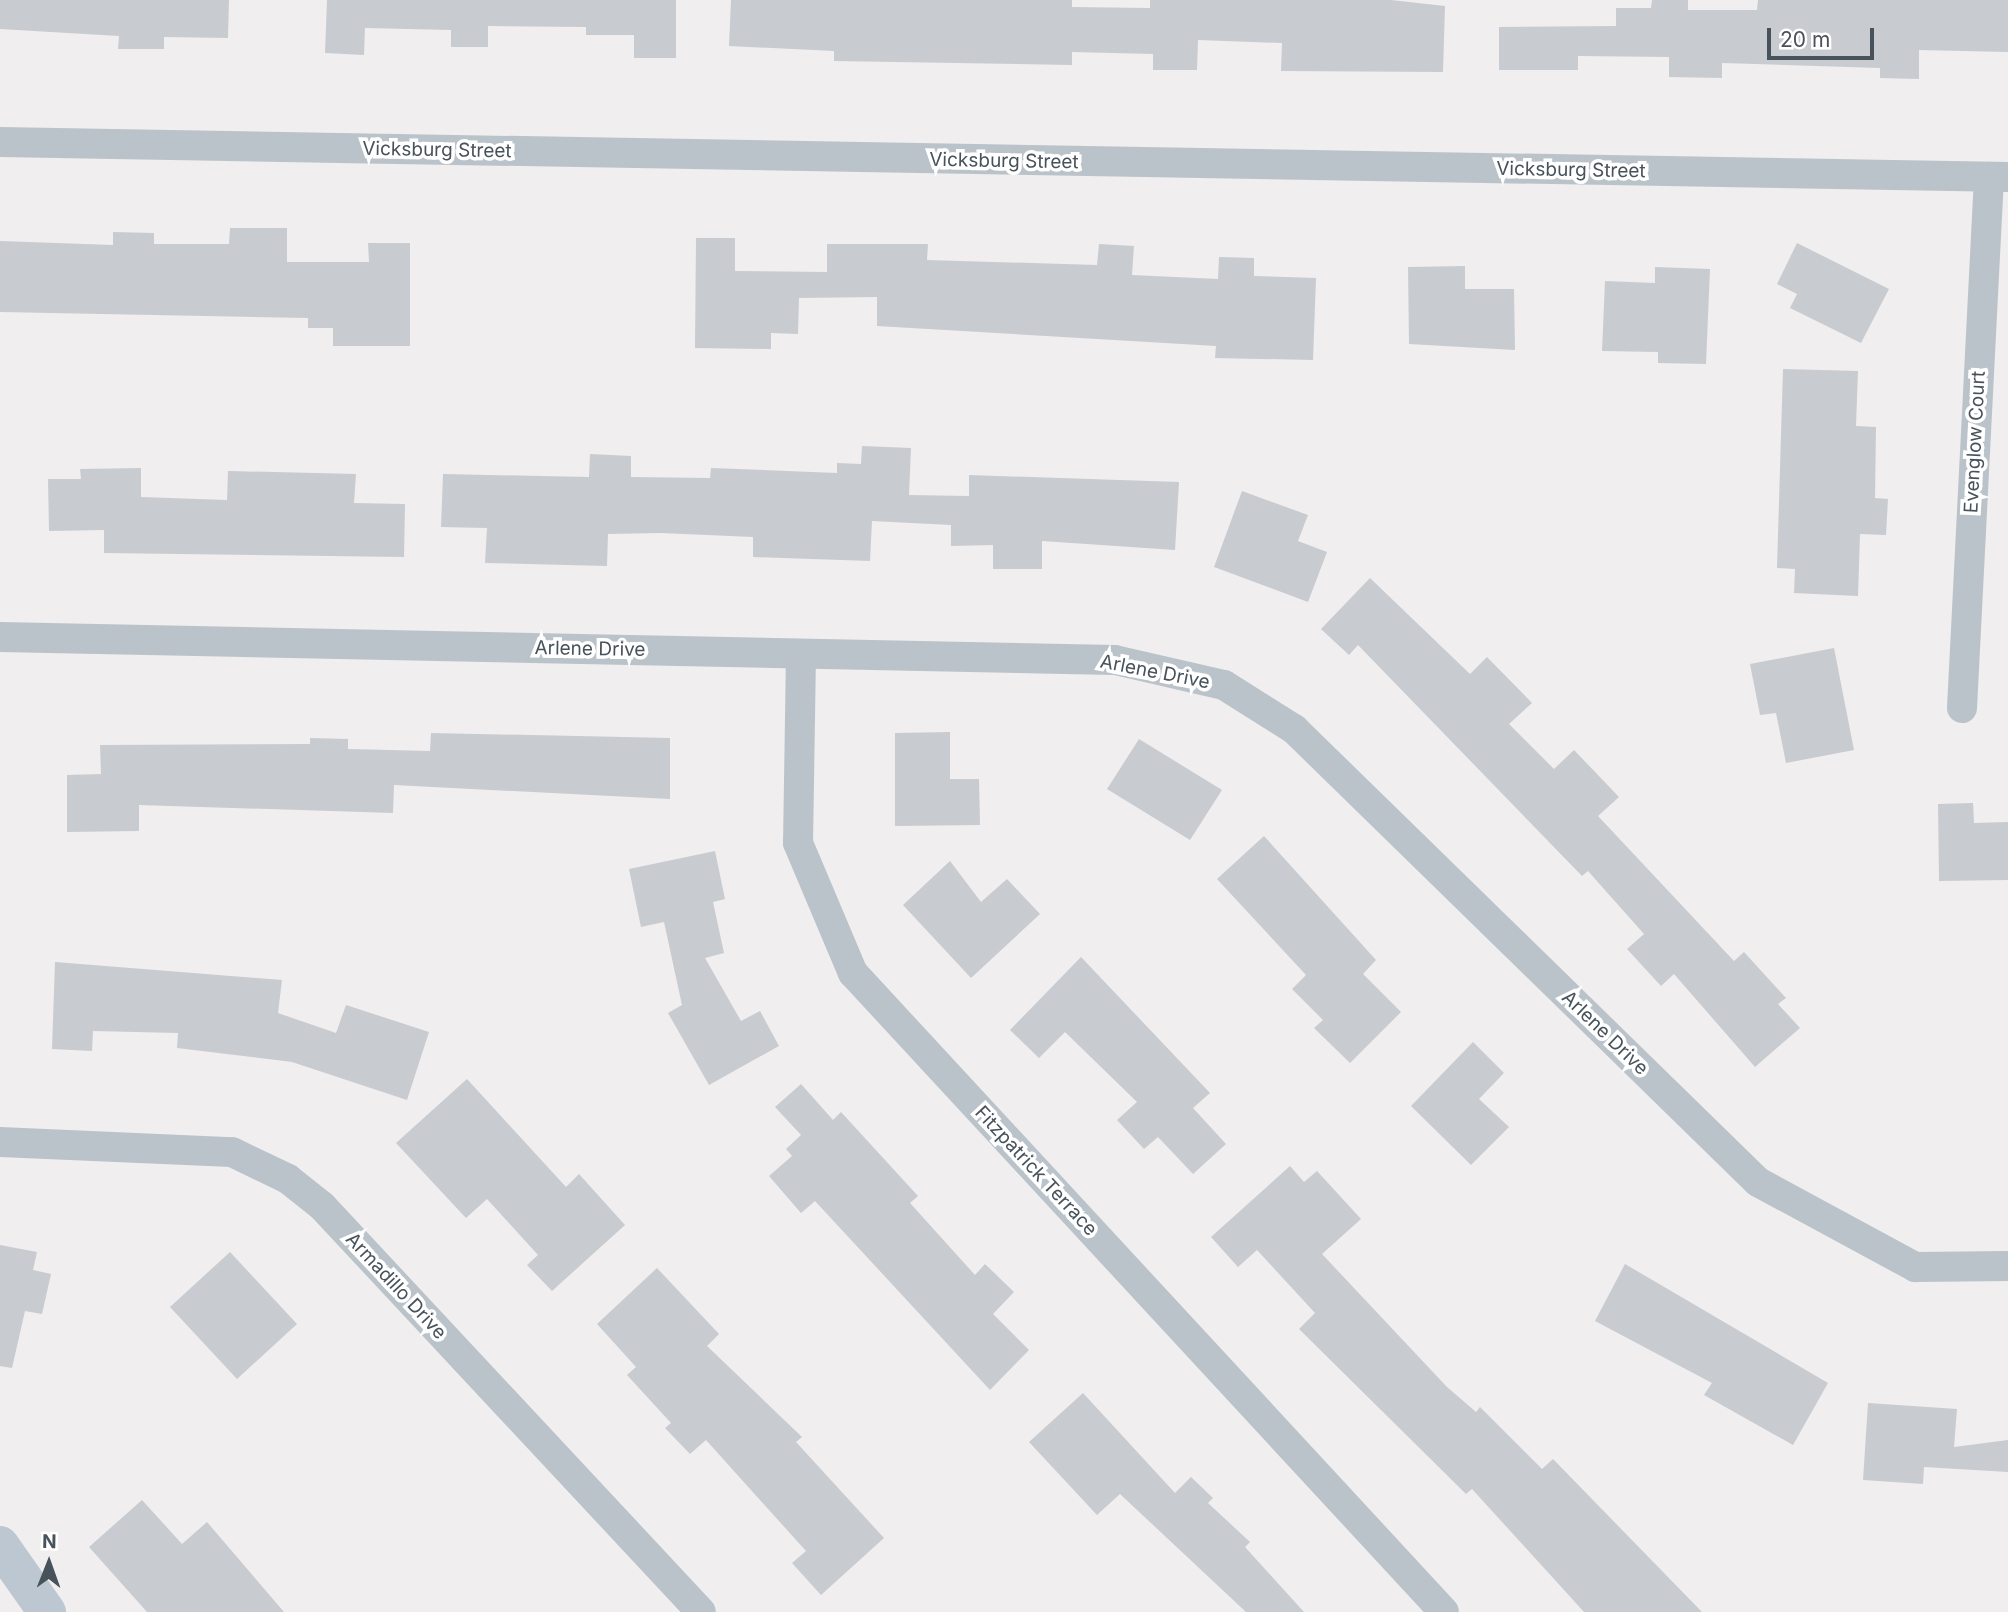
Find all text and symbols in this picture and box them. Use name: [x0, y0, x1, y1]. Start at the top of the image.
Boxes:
scale bar: [1770, 14, 1877, 58]
text: 20 m: [1780, 27, 1830, 52]
street label: Vicksburg Street: [362, 137, 512, 163]
street label: Vicksburg Street: [929, 148, 1079, 174]
street label: Vicksburg Street: [1496, 157, 1646, 183]
street label: Evenglow Court: [1960, 370, 1990, 514]
street label: Arlene Drive: [534, 637, 646, 661]
street label: Arlene Drive: [1098, 650, 1212, 694]
street label: Arlene Drive: [1557, 986, 1653, 1080]
street label: Fitzpatrick Terrace: [970, 1101, 1102, 1241]
street label: Armadillo Drive: [341, 1228, 451, 1344]
north arrow: [14, 1528, 84, 1598]
text: N: [42, 1530, 57, 1553]

